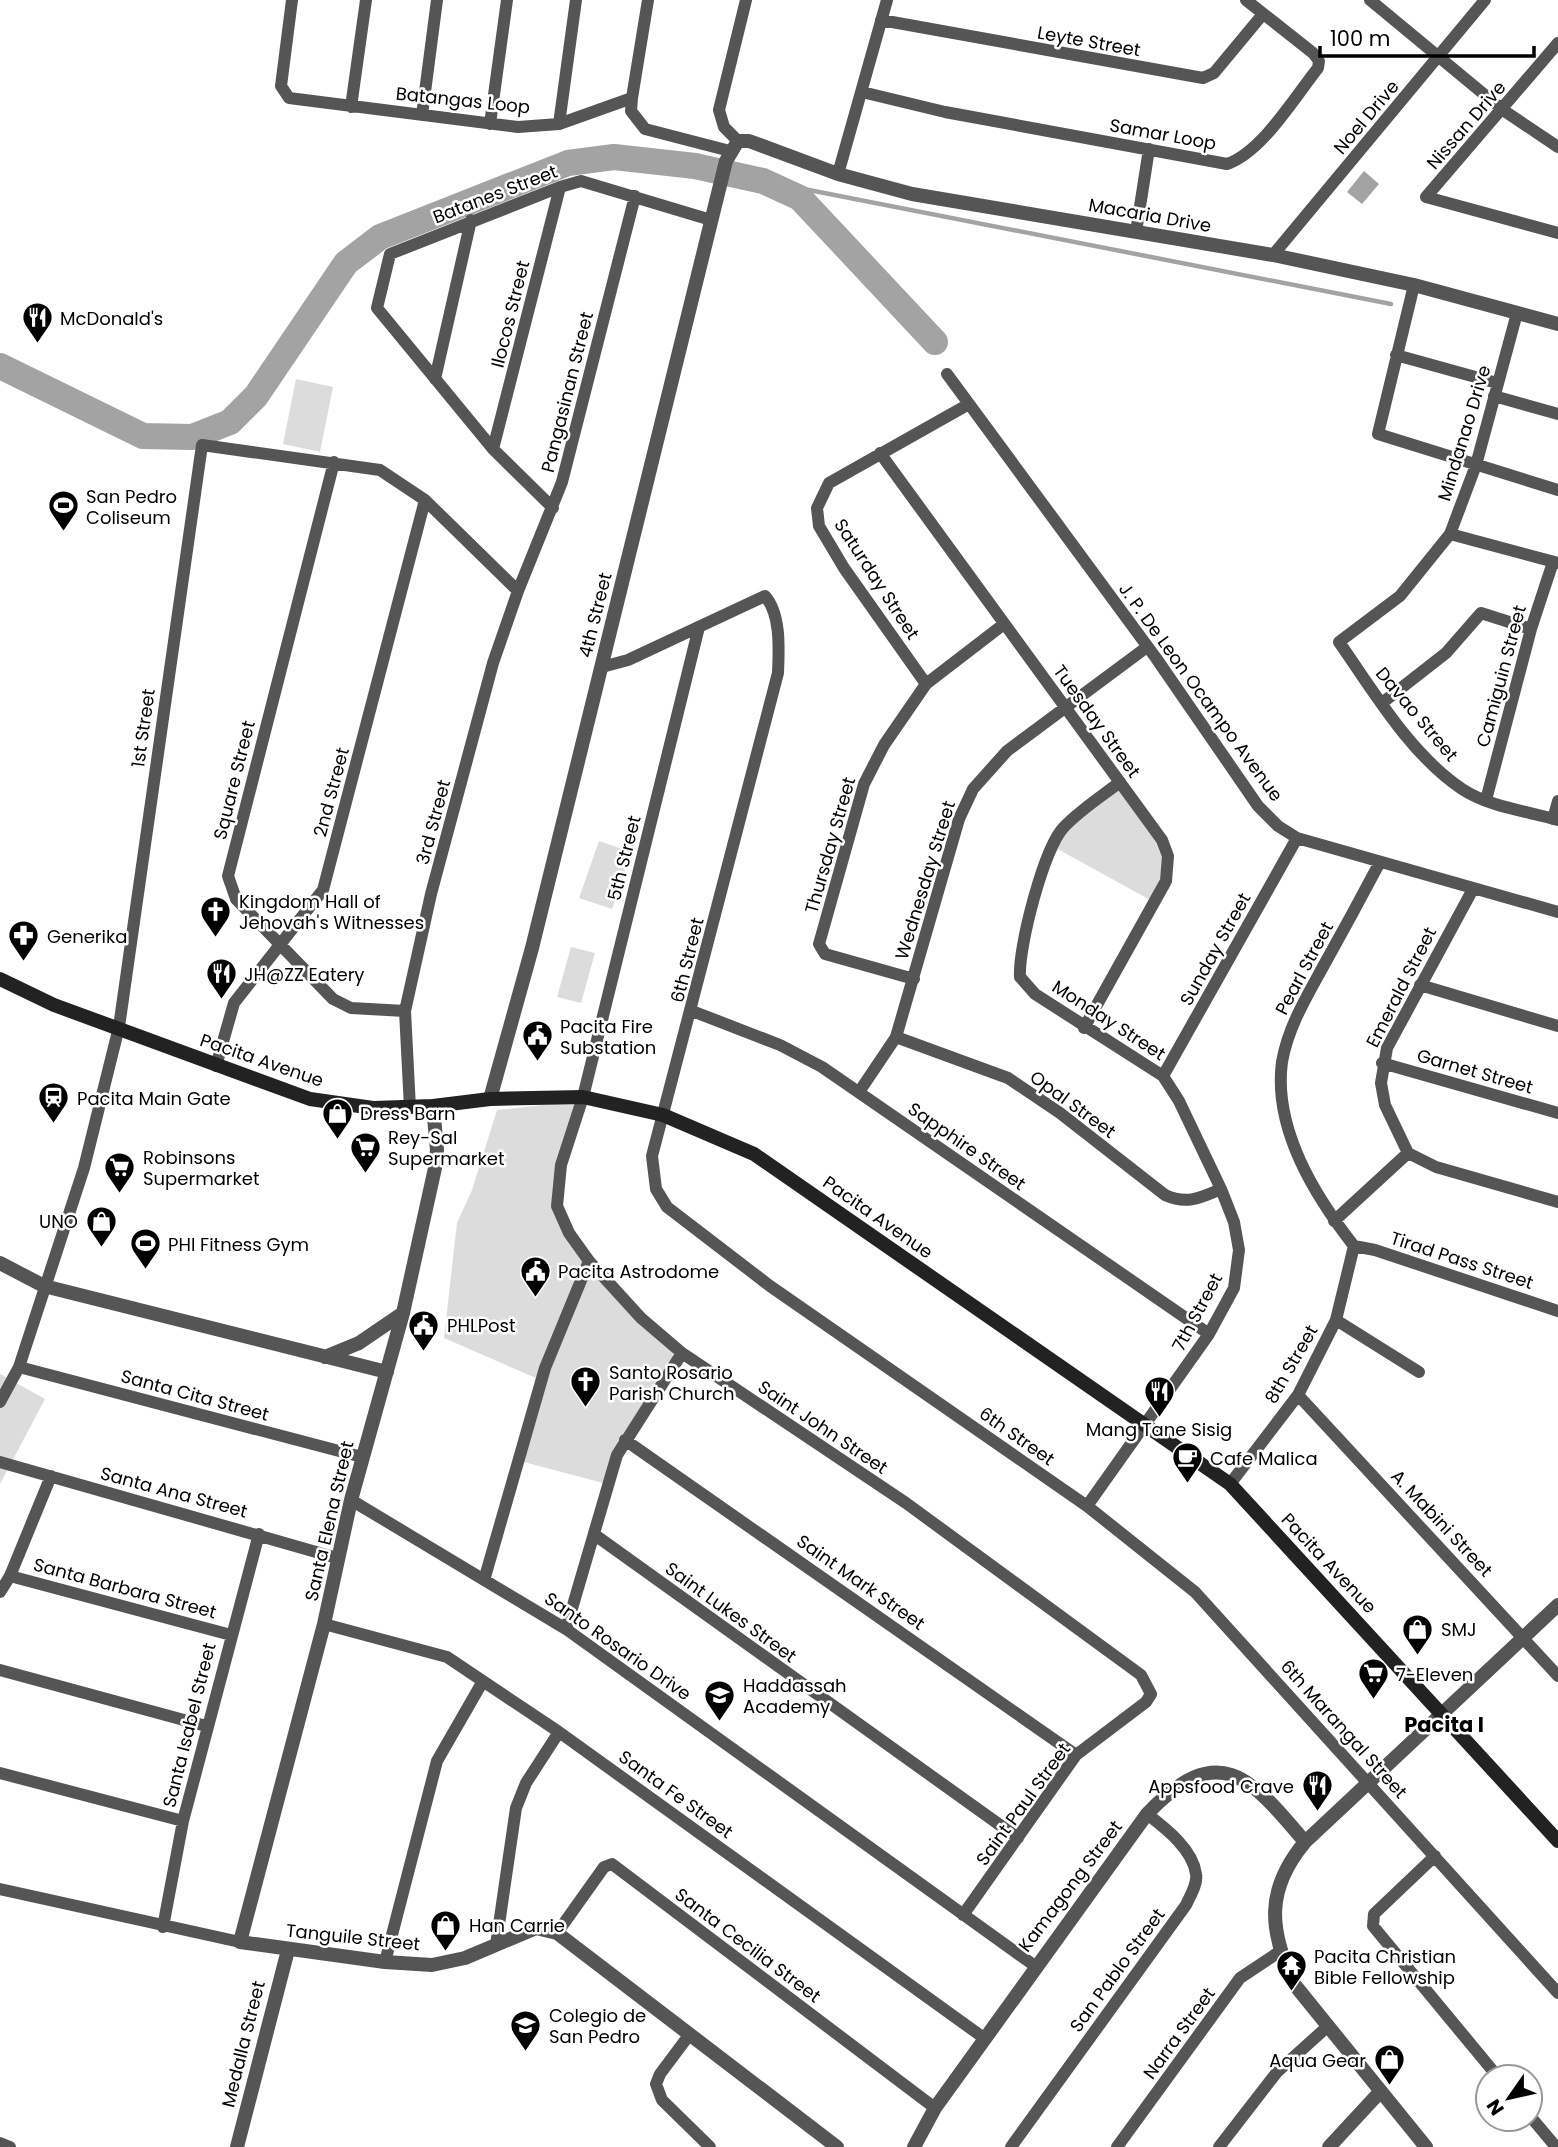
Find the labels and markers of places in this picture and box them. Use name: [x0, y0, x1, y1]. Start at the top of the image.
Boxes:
restaurant icon: McDonald's: [20, 301, 54, 345]
place label: McDonald's: [60, 306, 163, 331]
place label: San Pedro Coliseum: [86, 484, 177, 530]
sports icon: San Pedro Coliseum: [46, 489, 80, 533]
place label: Kingdom Hall of Jehovah's Witnesses: [239, 889, 424, 935]
church icon: Kingdom Hall of Jehovah's Witnesses: [199, 894, 233, 938]
pharmacy icon: Generika: [7, 919, 41, 963]
place label: Generika: [47, 924, 127, 949]
restaurant icon: JH@ZZ Eatery: [204, 957, 238, 1001]
place label: JH@ZZ Eatery: [244, 962, 364, 987]
place label: Pacita Fire Substation: [560, 1014, 656, 1060]
public building icon: Pacita Fire Substation: [520, 1019, 554, 1063]
station icon: Pacita Main Gate: [37, 1081, 71, 1125]
place label: Pacita Main Gate: [77, 1086, 231, 1111]
shop icon: Dress Barn: [320, 1096, 354, 1140]
place label: Dress Barn: [360, 1101, 456, 1126]
place label: Rey-Sal Supermarket: [388, 1125, 505, 1171]
supermarket icon: Rey-Sal Supermarket: [348, 1130, 382, 1174]
place label: Robinsons Supermarket: [143, 1145, 260, 1191]
supermarket icon: Robinsons Supermarket: [103, 1150, 137, 1194]
shop icon: UNO: [84, 1204, 118, 1248]
place label: UNO: [39, 1209, 78, 1234]
sports icon: PHI Fitness Gym: [128, 1227, 162, 1271]
place label: PHI Fitness Gym: [168, 1232, 309, 1257]
public building icon: Pacita Astrodome: [518, 1254, 552, 1298]
place label: Pacita Astrodome: [558, 1259, 719, 1284]
public building icon: PHLPost: [407, 1308, 441, 1352]
place label: PHLPost: [447, 1313, 516, 1338]
place label: Santo Rosario Parish Church: [609, 1360, 735, 1406]
church icon: Santo Rosario Parish Church: [569, 1365, 603, 1409]
restaurant icon: Mang Tane Sisig: [1142, 1374, 1176, 1418]
place label: Mang Tane Sisig: [1086, 1417, 1232, 1442]
cafe icon: Cafe Malica: [1170, 1441, 1204, 1485]
place label: Cafe Malica: [1210, 1446, 1318, 1471]
shop icon: SMJ: [1401, 1612, 1435, 1656]
place label: SMJ: [1441, 1617, 1477, 1642]
supermarket icon: 7-Eleven: [1356, 1657, 1390, 1701]
place label: 7-Eleven: [1396, 1662, 1473, 1687]
place label: Haddassah Academy: [743, 1673, 847, 1719]
school or university icon: Haddassah Academy: [703, 1678, 737, 1722]
restaurant icon: Appsfood Crave: [1300, 1769, 1334, 1813]
place label: Appsfood Crave: [1148, 1774, 1294, 1799]
shop icon: Han Carrie: [429, 1908, 463, 1952]
place label: Han Carrie: [469, 1913, 565, 1938]
place label: Pacita Christian Bible Fellowship: [1314, 1944, 1456, 1990]
temple icon: Pacita Christian Bible Fellowship: [1274, 1949, 1308, 1993]
place label: Colegio de San Pedro: [549, 2003, 646, 2049]
school or university icon: Colegio de San Pedro: [509, 2008, 543, 2052]
shop icon: Aqua Gear: [1372, 2043, 1406, 2087]
place label: Aqua Gear: [1269, 2048, 1366, 2073]

